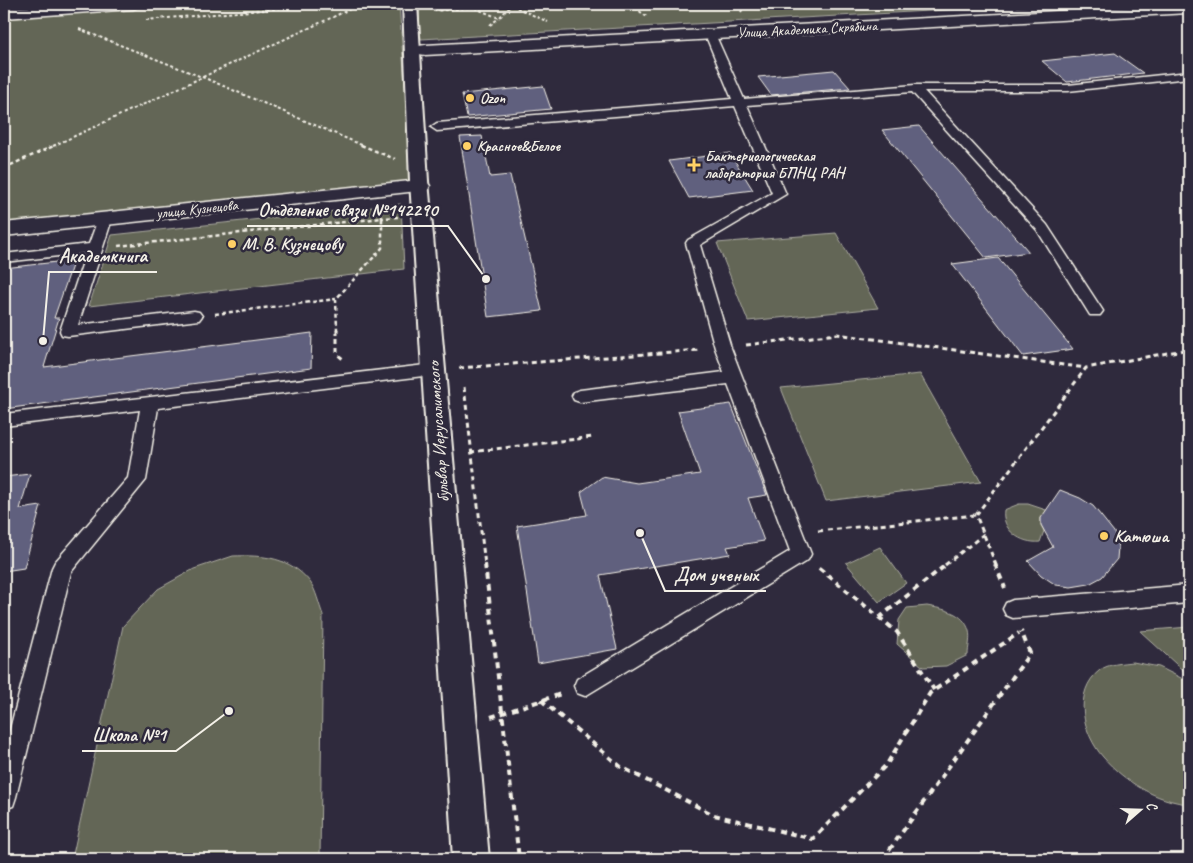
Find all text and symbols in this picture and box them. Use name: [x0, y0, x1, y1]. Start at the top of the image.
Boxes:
street label: Улица Академика Скрябина: [736, 16, 879, 43]
place label: Ozon: [480, 89, 506, 108]
marker: Ozon: [464, 92, 476, 104]
place label: Красное&Белое: [477, 137, 561, 156]
marker: Красное&Белое: [461, 140, 473, 152]
place label: Бактериологическая лаборатория БПНЦ РАН: [705, 147, 847, 183]
marker: Бактериологическая лаборатория БПНЦ РАН: [687, 158, 701, 172]
callout: Отделение связи №142290: [247, 192, 448, 226]
street label: улица Кузнецова: [154, 196, 240, 223]
text: Отделение связи №142290: [258, 198, 440, 223]
place label: М. В. Кузнецову: [242, 233, 345, 256]
callout: Академкнига: [49, 238, 157, 272]
marker: М. В. Кузнецову: [226, 238, 238, 250]
text: Академкнига: [59, 244, 148, 268]
street label: бульвар Иерусалимского: [422, 359, 454, 503]
place label: Катюша: [1114, 525, 1171, 547]
marker: Катюша: [1098, 530, 1110, 542]
callout: Дом ученых: [665, 557, 766, 591]
text: Дом ученых: [674, 563, 759, 587]
callout: Школа №1: [82, 717, 176, 751]
text: Школа №1: [92, 723, 169, 747]
north arrow: [1116, 786, 1166, 836]
text: С: [1143, 800, 1162, 814]

